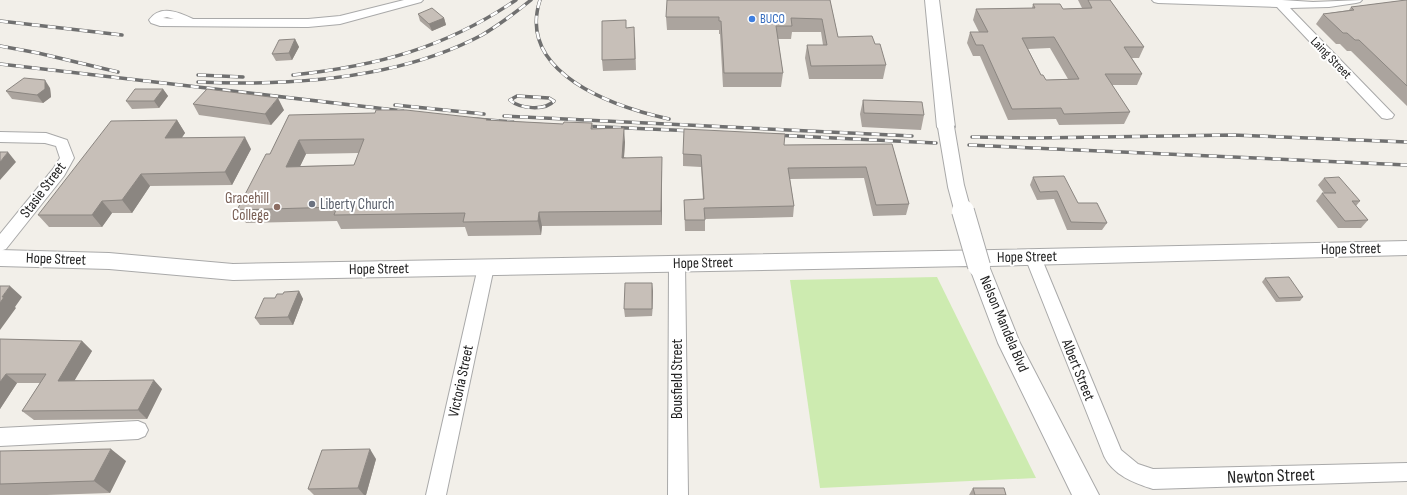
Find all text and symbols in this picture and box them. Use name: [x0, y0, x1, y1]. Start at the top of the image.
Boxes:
place label: BUCO: [760, 11, 785, 27]
marker: BUCO: [747, 14, 757, 24]
street label: Laing Street: [1307, 34, 1355, 82]
street label: Stasie Street: [16, 158, 70, 222]
place label: Gracehill College: [225, 189, 269, 225]
place label: Liberty Church: [320, 195, 394, 214]
marker: Liberty Church: [307, 199, 317, 209]
marker: Gracehill College: [272, 202, 282, 212]
street label: Hope Street: [1321, 239, 1382, 259]
street label: Hope Street: [997, 247, 1058, 267]
street label: Hope Street: [26, 248, 87, 270]
street label: Hope Street: [673, 253, 734, 273]
street label: Hope Street: [349, 259, 410, 279]
street label: Nelson Mandela Blvd: [975, 273, 1033, 375]
street label: Albert Street: [1057, 335, 1099, 404]
street label: Bousfield Street: [668, 338, 687, 419]
street label: Victoria Street: [444, 343, 478, 419]
street label: Newton Street: [1227, 464, 1316, 488]

